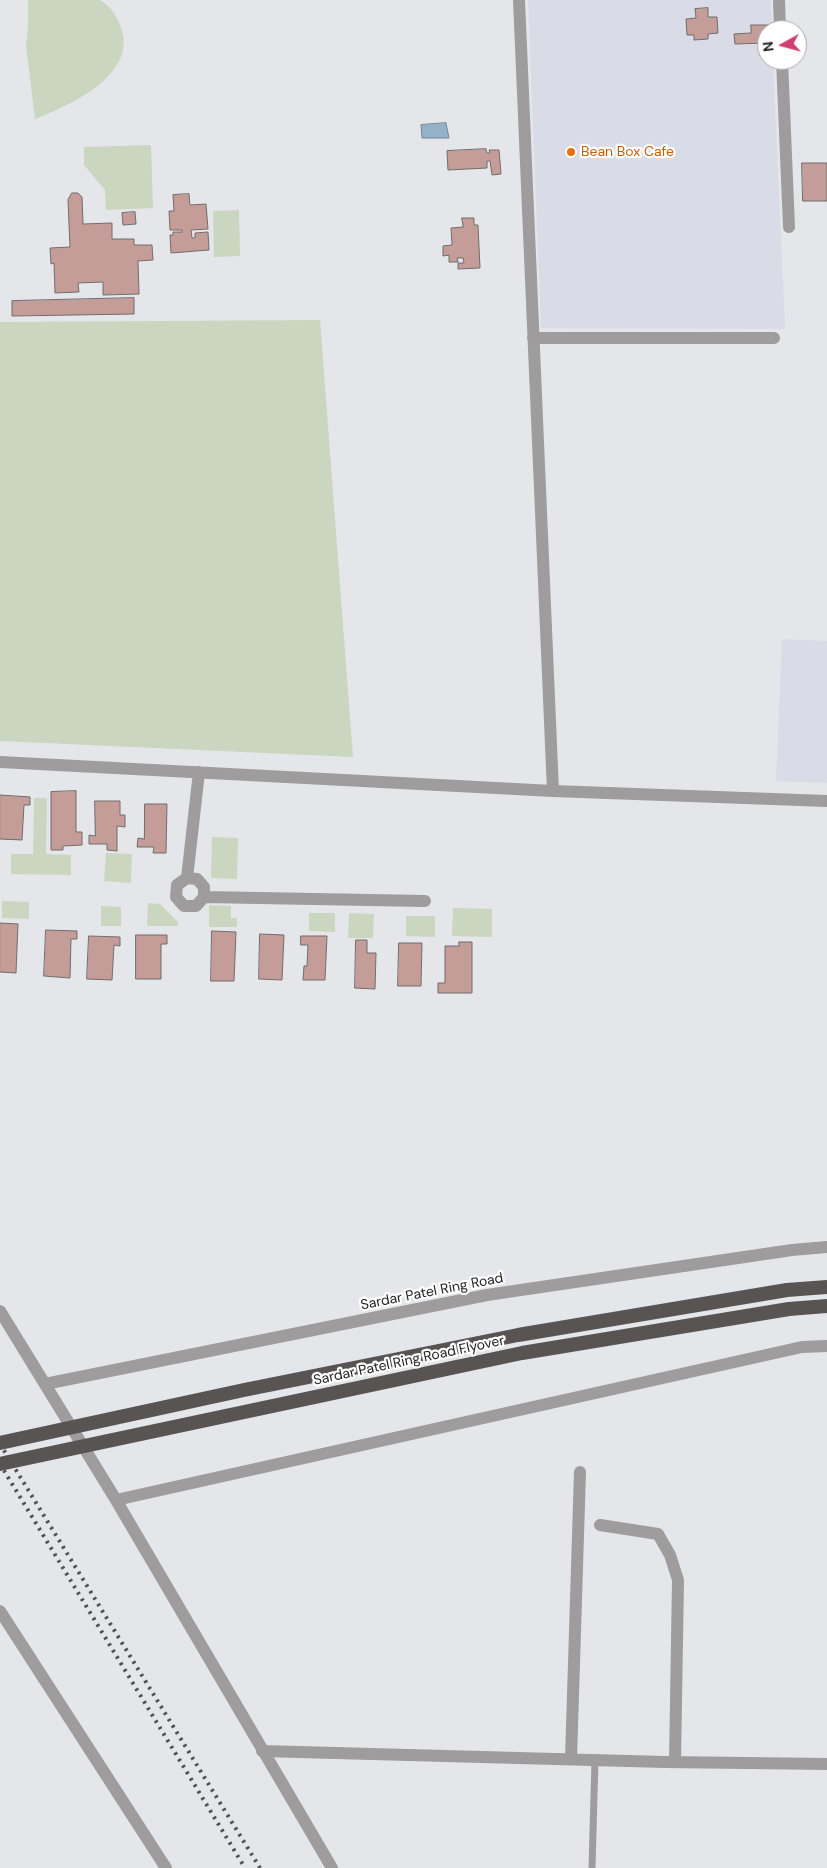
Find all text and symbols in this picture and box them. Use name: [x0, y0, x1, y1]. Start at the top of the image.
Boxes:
north arrow: [757, 20, 807, 70]
text: N: [759, 41, 778, 53]
place label: Bean Box Cafe: [581, 144, 674, 160]
marker: Bean Box Cafe: [565, 146, 577, 158]
street label: Sardar Patel Ring Road: [359, 1270, 505, 1314]
street label: Sardar Patel Ring Road Flyover: [312, 1333, 506, 1389]

